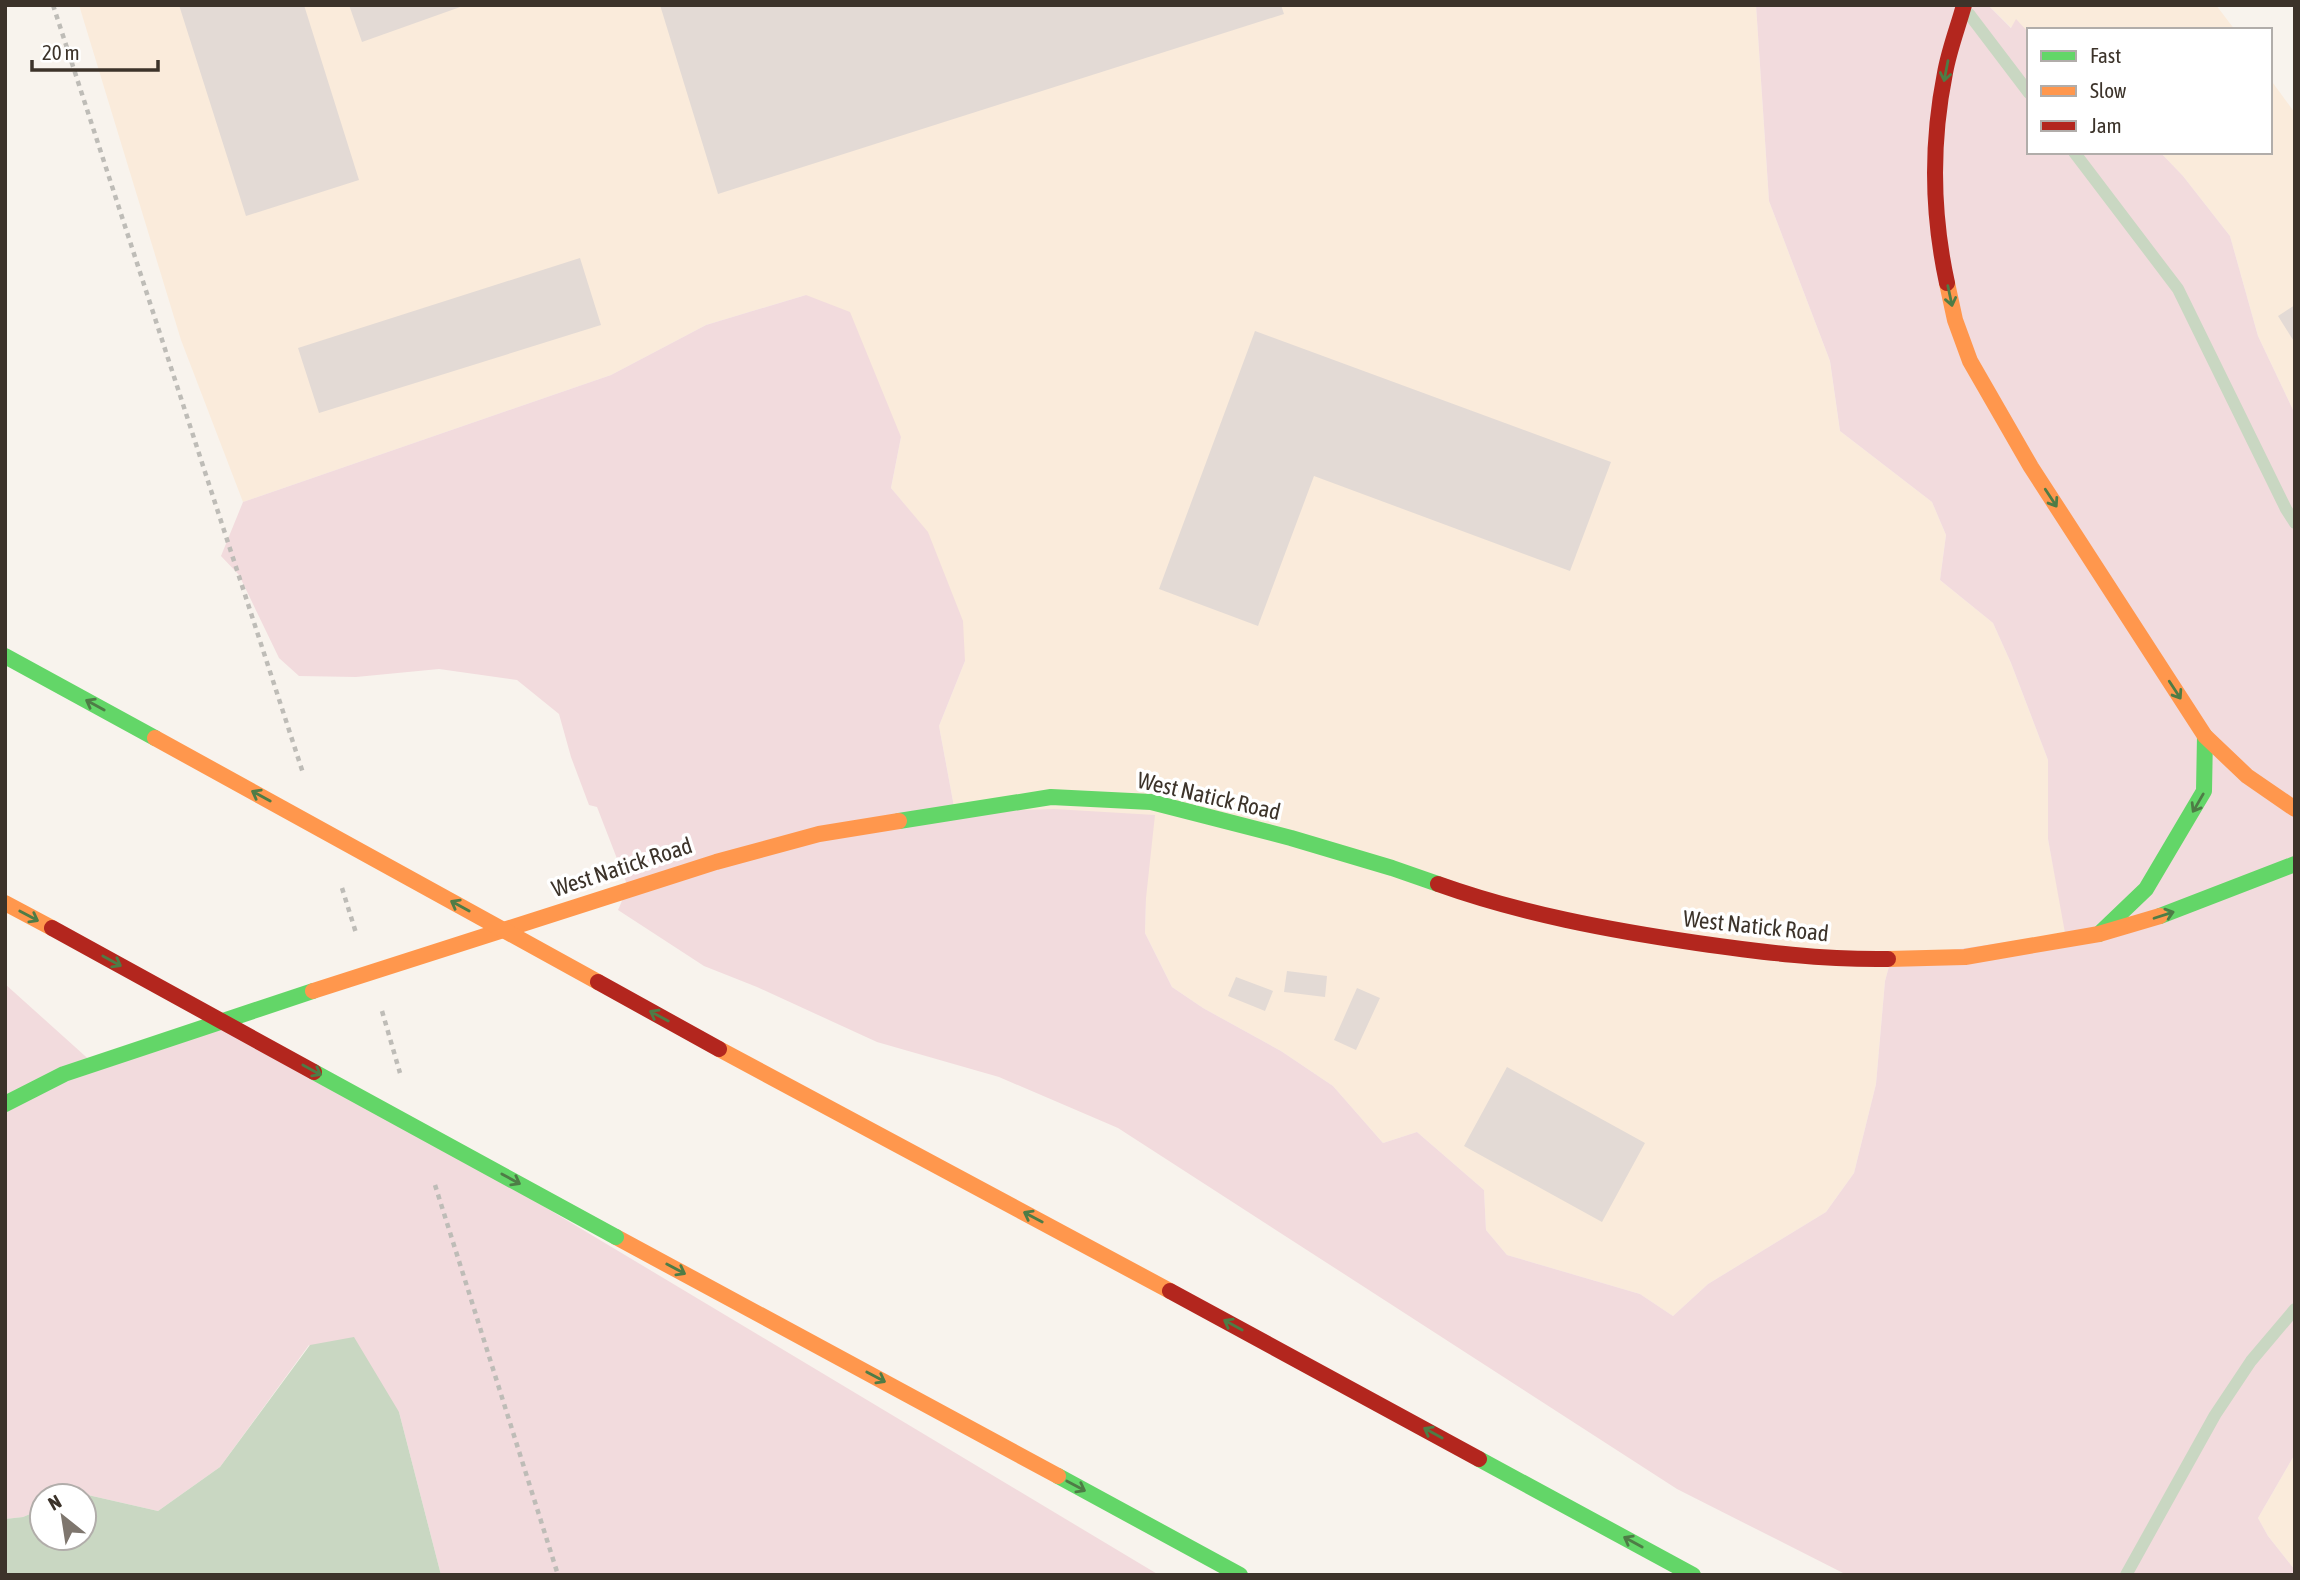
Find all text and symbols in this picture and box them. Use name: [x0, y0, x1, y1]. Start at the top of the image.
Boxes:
scale bar: [32, 28, 158, 72]
legend: [2027, 28, 2272, 154]
text: 20 m: [42, 40, 80, 64]
text: Fast: [2090, 43, 2121, 67]
one-way arrow: [1939, 59, 1953, 82]
text: Slow: [2090, 78, 2127, 102]
text: Jam: [2090, 113, 2122, 137]
one-way arrow: [1943, 284, 1957, 307]
one-way arrow: [2045, 488, 2059, 508]
one-way arrow: [2168, 679, 2182, 699]
one-way arrow: [85, 698, 106, 711]
street label: West Natick Road: [1135, 767, 1283, 825]
one-way arrow: [251, 789, 271, 803]
one-way arrow: [2190, 792, 2204, 812]
street label: West Natick Road: [548, 832, 696, 902]
one-way arrow: [450, 899, 470, 913]
street label: West Natick Road: [1682, 905, 1830, 947]
one-way arrow: [2153, 908, 2175, 920]
one-way arrow: [18, 909, 38, 923]
one-way arrow: [101, 955, 122, 968]
one-way arrow: [649, 1009, 670, 1022]
one-way arrow: [301, 1063, 321, 1077]
one-way arrow: [500, 1173, 521, 1187]
one-way arrow: [1023, 1210, 1044, 1223]
one-way arrow: [665, 1263, 686, 1276]
one-way arrow: [1223, 1318, 1244, 1331]
one-way arrow: [865, 1371, 886, 1385]
one-way arrow: [1423, 1426, 1444, 1440]
one-way arrow: [1065, 1480, 1086, 1493]
north arrow: [28, 1482, 98, 1552]
text: N: [44, 1490, 65, 1515]
one-way arrow: [1623, 1535, 1644, 1548]

